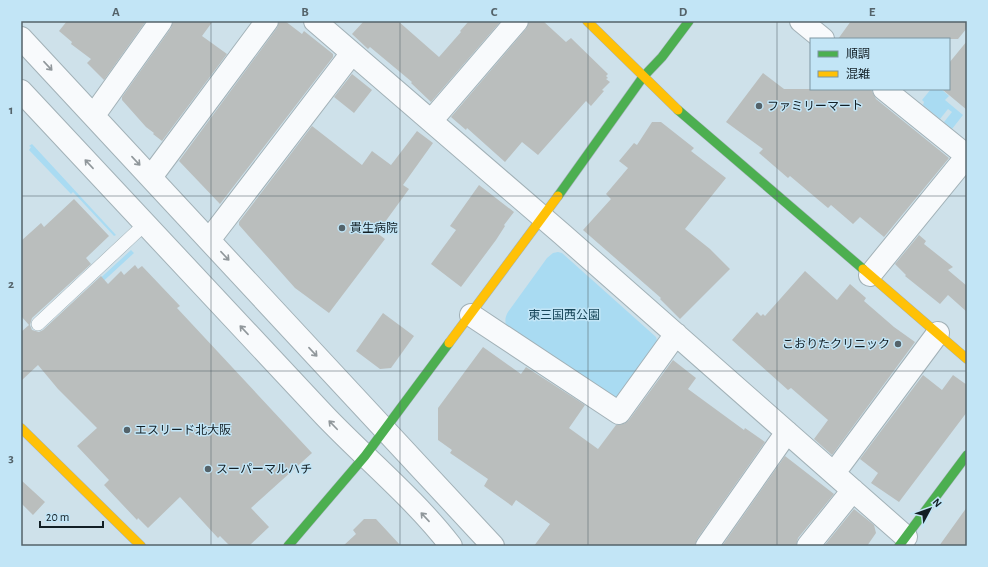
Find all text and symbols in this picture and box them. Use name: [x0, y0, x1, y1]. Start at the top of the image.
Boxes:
text: A: [112, 6, 120, 19]
text: B: [301, 6, 309, 19]
text: C: [491, 6, 498, 19]
text: D: [679, 6, 688, 19]
text: E: [869, 6, 876, 19]
legend: [810, 38, 950, 90]
text: 順調: [846, 48, 870, 60]
one-way arrow: [43, 61, 52, 71]
text: 混雑: [846, 67, 870, 80]
place label: ファミリーマート: [767, 100, 863, 112]
marker: ファミリーマート: [754, 101, 764, 111]
text: 1: [9, 104, 13, 117]
one-way arrow: [132, 156, 141, 166]
one-way arrow: [84, 158, 93, 169]
place label: 貴生病院: [350, 221, 398, 234]
marker: 貴生病院: [337, 223, 347, 233]
one-way arrow: [220, 251, 229, 261]
text: 2: [8, 278, 14, 291]
park label: 東三国西公園: [528, 309, 600, 321]
one-way arrow: [240, 325, 249, 335]
place label: こおりたクリニック: [782, 337, 890, 350]
marker: こおりたクリニック: [893, 339, 903, 349]
one-way arrow: [308, 347, 318, 357]
one-way arrow: [329, 420, 338, 430]
place label: エスリード北大阪: [135, 423, 231, 436]
marker: エスリード北大阪: [122, 425, 132, 435]
text: 3: [8, 452, 14, 465]
place label: スーパーマルハチ: [216, 463, 312, 475]
marker: スーパーマルハチ: [203, 464, 213, 474]
north arrow: [910, 489, 950, 529]
text: N: [931, 496, 944, 509]
scale bar: [40, 503, 103, 529]
text: 20 m: [46, 511, 69, 523]
one-way arrow: [421, 512, 430, 522]

